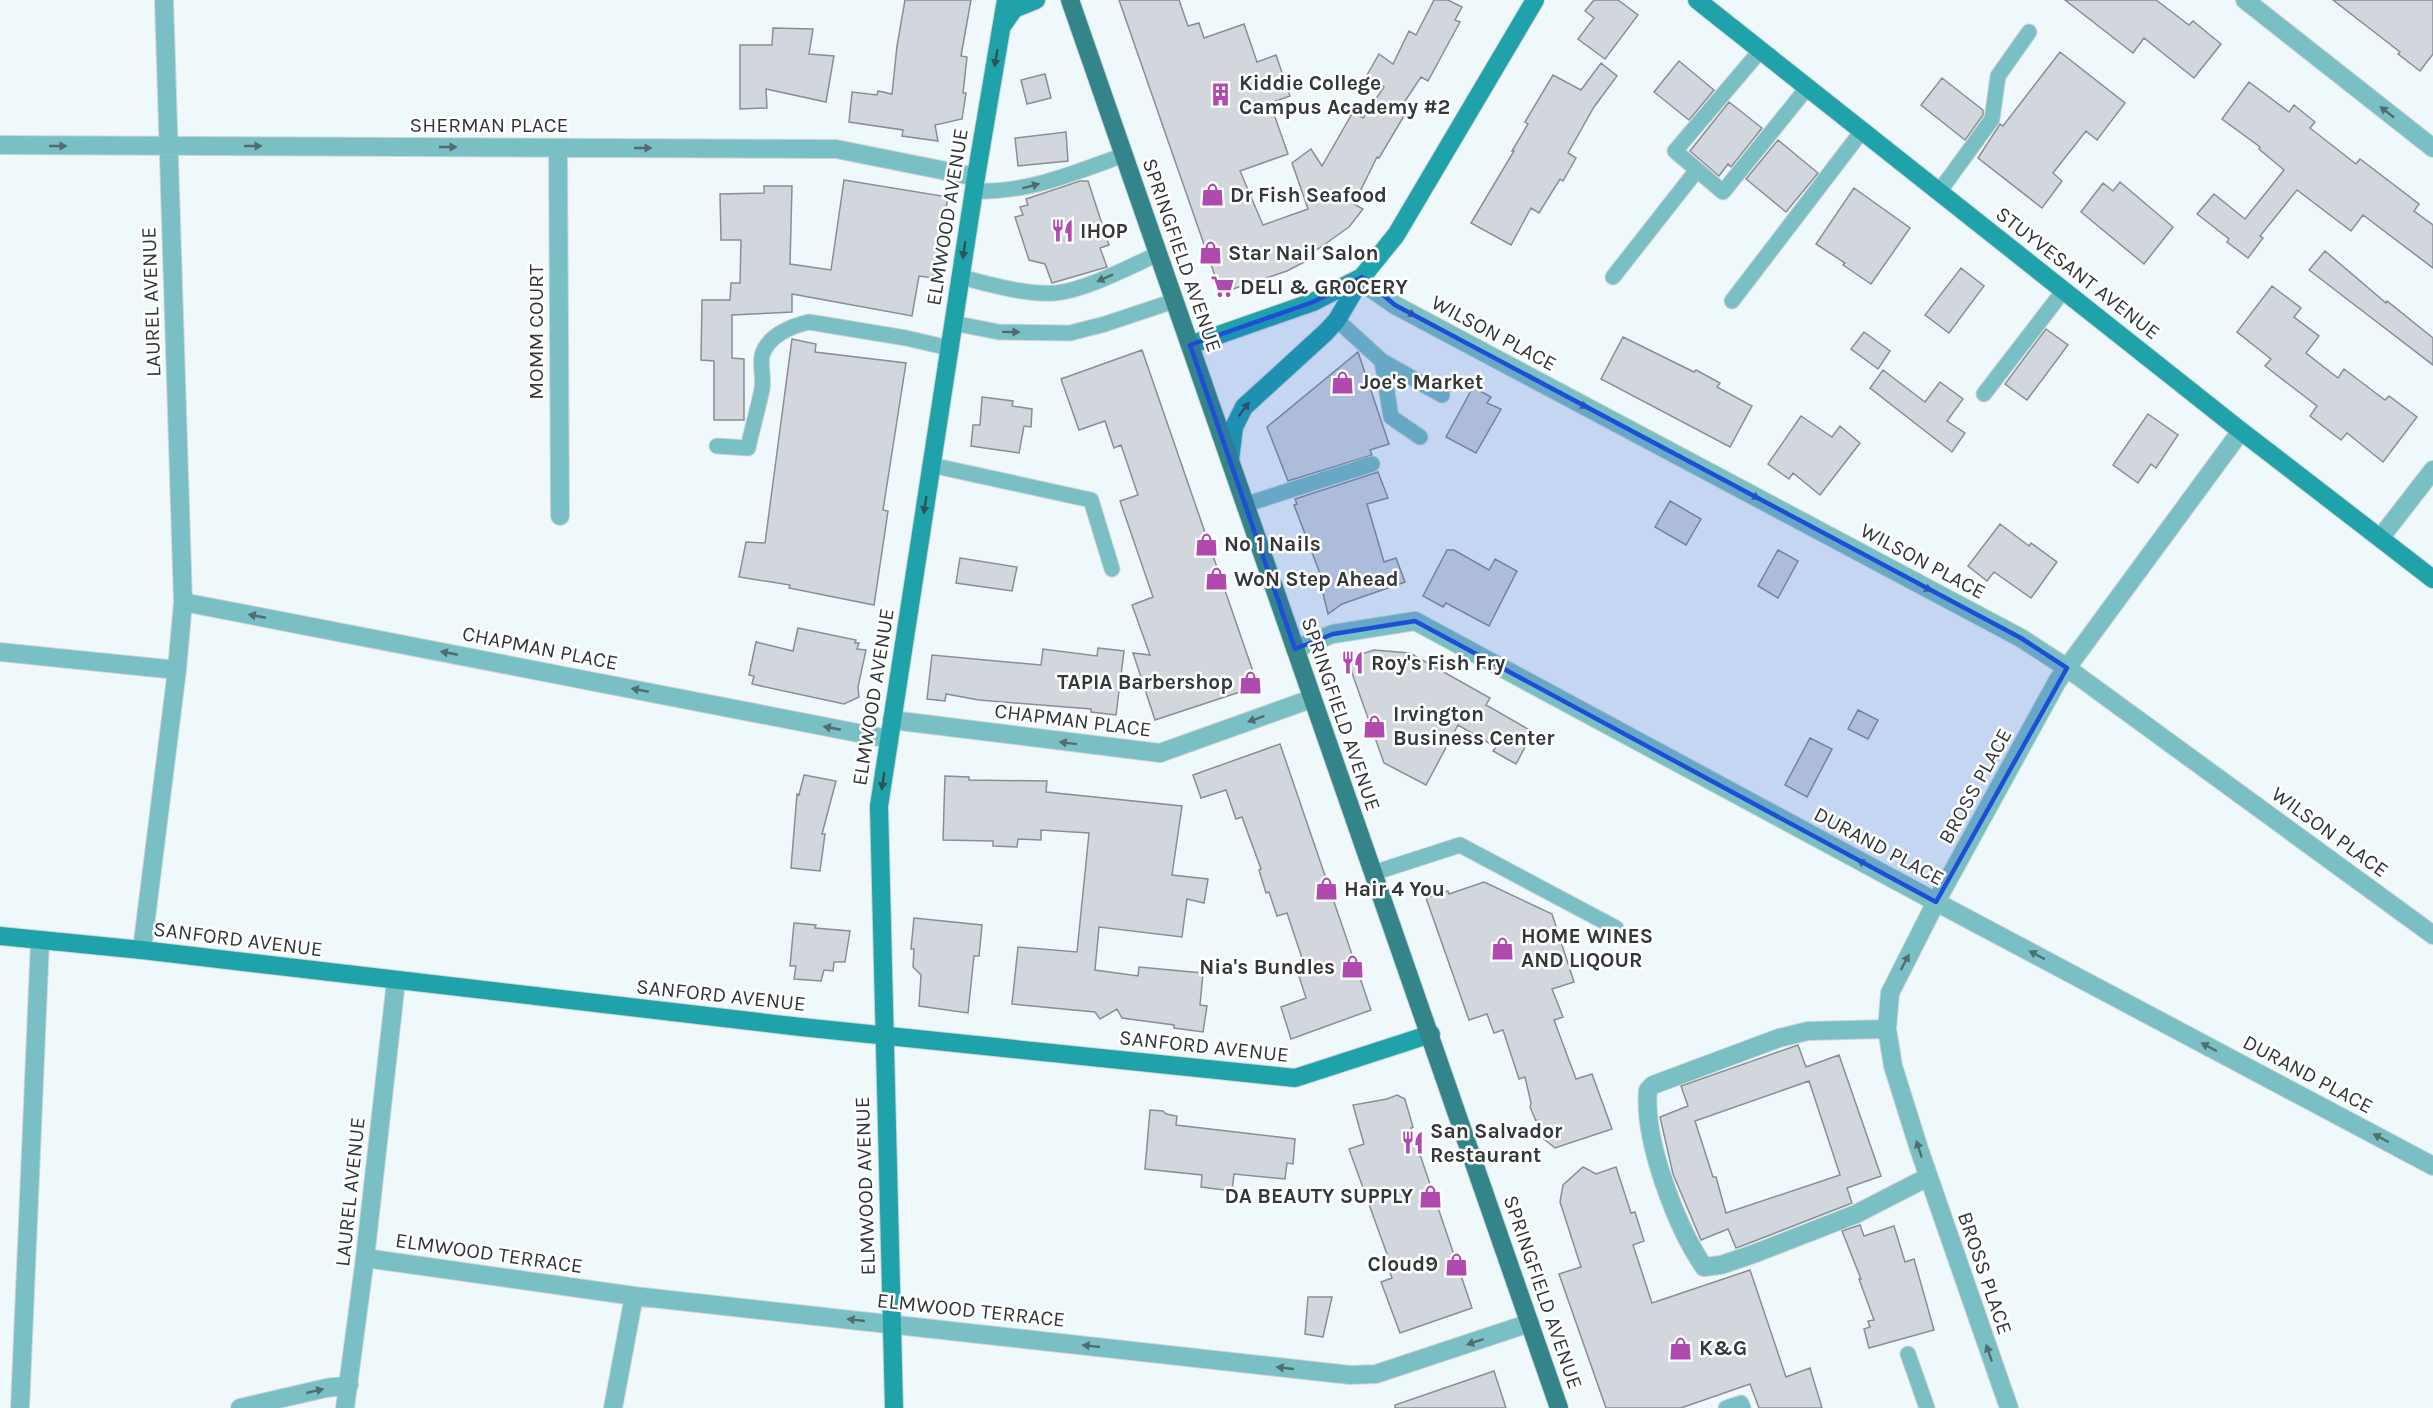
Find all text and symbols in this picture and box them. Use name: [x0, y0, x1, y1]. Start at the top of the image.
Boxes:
one-way arrow: [991, 48, 1000, 67]
place label: Kiddie College Campus Academy #2: [1239, 71, 1450, 119]
building icon: Kiddie College Campus Academy #2: [1208, 82, 1234, 108]
one-way arrow: [2379, 106, 2395, 119]
street label: SHERMAN PLACE: [410, 113, 568, 137]
street label: ELMWOOD AVENUE: [921, 127, 973, 307]
one-way arrow: [49, 141, 68, 151]
one-way arrow: [244, 141, 263, 151]
one-way arrow: [439, 142, 458, 152]
one-way arrow: [634, 143, 653, 153]
street label: SPRINGFIELD AVENUE: [1138, 155, 1226, 355]
one-way arrow: [1023, 181, 1041, 190]
shop icon: Dr Fish Seafood: [1199, 182, 1225, 208]
place label: Dr Fish Seafood: [1230, 183, 1387, 207]
street label: STUYVESANT AVENUE: [1991, 201, 2165, 345]
restaurant icon: IHOP: [1049, 218, 1075, 244]
place label: IHOP: [1080, 219, 1128, 243]
street label: LAUREL AVENUE: [136, 227, 166, 377]
shop icon: Star Nail Salon: [1197, 240, 1223, 266]
one-way arrow: [960, 241, 969, 260]
place label: Star Nail Salon: [1228, 241, 1379, 265]
street label: MOMM COURT: [524, 264, 548, 400]
one-way arrow: [1095, 273, 1113, 283]
supermarket icon: DELI & GROCERY: [1209, 274, 1235, 300]
place label: DELI & GROCERY: [1240, 275, 1409, 299]
street label: WILSON PLACE: [1427, 290, 1561, 376]
one-way arrow: [1400, 307, 1417, 317]
one-way arrow: [1001, 327, 1020, 337]
shop icon: Joe's Market: [1329, 369, 1355, 395]
place label: Joe's Market: [1360, 370, 1483, 394]
one-way arrow: [1572, 399, 1589, 409]
one-way arrow: [1238, 401, 1250, 417]
one-way arrow: [1744, 490, 1761, 500]
one-way arrow: [921, 496, 930, 515]
street label: WILSON PLACE: [1856, 518, 1990, 604]
shop icon: No 1 Nails: [1193, 531, 1219, 557]
place label: No 1 Nails: [1224, 532, 1321, 556]
shop icon: WoN Step Ahead: [1203, 566, 1229, 592]
place label: WoN Step Ahead: [1234, 567, 1399, 591]
one-way arrow: [1916, 582, 1933, 592]
street label: ELMWOOD AVENUE: [847, 607, 899, 787]
one-way arrow: [248, 611, 267, 620]
street label: SPRINGFIELD AVENUE: [1297, 614, 1385, 814]
street label: CHAPMAN PLACE: [460, 621, 620, 675]
one-way arrow: [439, 648, 458, 657]
restaurant icon: Roy's Fish Fry: [1340, 650, 1366, 676]
place label: Roy's Fish Fry: [1371, 651, 1506, 675]
shop icon: TAPIA Barbershop: [1238, 669, 1264, 695]
place label: TAPIA Barbershop: [1057, 670, 1233, 694]
one-way arrow: [631, 685, 650, 694]
street label: CHAPMAN PLACE: [993, 698, 1153, 742]
place label: Irvington Business Center: [1393, 702, 1555, 750]
shop icon: Irvington Business Center: [1362, 713, 1388, 739]
one-way arrow: [1247, 714, 1265, 724]
one-way arrow: [822, 723, 841, 732]
street label: BROSS PLACE: [1933, 724, 2017, 848]
one-way arrow: [1058, 738, 1077, 747]
one-way arrow: [878, 771, 887, 790]
street label: WILSON PLACE: [2267, 782, 2393, 882]
street label: DURAND PLACE: [1810, 802, 1948, 890]
one-way arrow: [1856, 859, 1874, 869]
shop icon: Hair 4 You: [1313, 876, 1339, 902]
place label: Hair 4 You: [1344, 877, 1445, 901]
street label: SANFORD AVENUE: [152, 917, 324, 961]
place label: HOME WINES AND LIQOUR: [1521, 924, 1653, 972]
shop icon: HOME WINES AND LIQOUR: [1490, 935, 1516, 961]
one-way arrow: [2028, 950, 2045, 960]
one-way arrow: [1900, 953, 1910, 970]
shop icon: Nia's Bundles: [1340, 954, 1366, 980]
place label: Nia's Bundles: [1199, 955, 1335, 979]
street label: SANFORD AVENUE: [635, 974, 807, 1016]
street label: SANFORD AVENUE: [1118, 1025, 1290, 1067]
street label: DURAND PLACE: [2239, 1030, 2377, 1118]
one-way arrow: [2200, 1042, 2217, 1052]
street label: ELMWOOD AVENUE: [850, 1096, 880, 1276]
street label: LAUREL AVENUE: [330, 1116, 370, 1268]
place label: San Salvador Restaurant: [1430, 1119, 1563, 1167]
restaurant icon: San Salvador Restaurant: [1399, 1130, 1425, 1156]
one-way arrow: [2373, 1133, 2390, 1143]
one-way arrow: [1914, 1140, 1923, 1158]
shop icon: DA BEAUTY SUPPLY: [1418, 1183, 1444, 1209]
place label: DA BEAUTY SUPPLY: [1224, 1184, 1414, 1208]
street label: SPRINGFIELD AVENUE: [1499, 1192, 1587, 1392]
street label: BROSS PLACE: [1953, 1209, 2017, 1337]
street label: ELMWOOD TERRACE: [394, 1228, 584, 1278]
shop icon: Cloud9: [1443, 1251, 1469, 1277]
place label: Cloud9: [1368, 1252, 1438, 1276]
street label: ELMWOOD TERRACE: [876, 1288, 1066, 1332]
one-way arrow: [846, 1315, 865, 1325]
shop icon: K&G: [1668, 1335, 1694, 1361]
place label: K&G: [1699, 1336, 1747, 1360]
one-way arrow: [1466, 1338, 1484, 1348]
one-way arrow: [1082, 1341, 1101, 1351]
one-way arrow: [1984, 1344, 1994, 1362]
one-way arrow: [1276, 1363, 1295, 1373]
one-way arrow: [305, 1385, 324, 1395]

